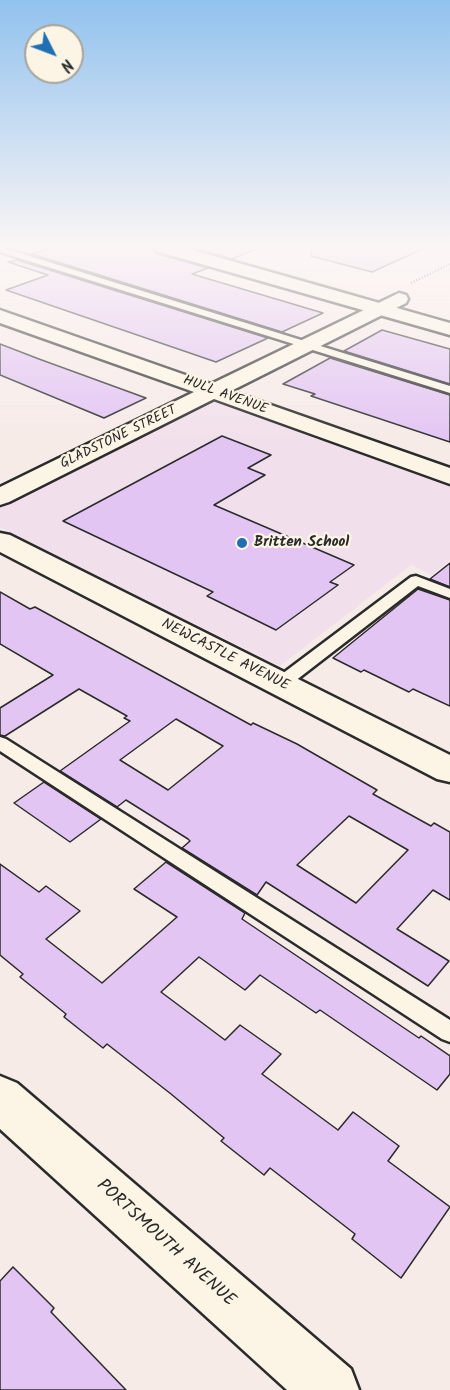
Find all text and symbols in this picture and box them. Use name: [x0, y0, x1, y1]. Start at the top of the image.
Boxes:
north arrow: [24, 24, 84, 84]
text: N: [54, 53, 79, 77]
street label: HULL AVENUE: [180, 373, 270, 419]
street label: GLADSTONE STREET: [58, 403, 180, 473]
place label: Britten School: [254, 534, 349, 552]
marker: Britten School: [235, 536, 249, 550]
street label: NEWCASTLE AVENUE: [158, 616, 292, 696]
street label: PORTSMOUTH AVENUE: [91, 1176, 239, 1312]

